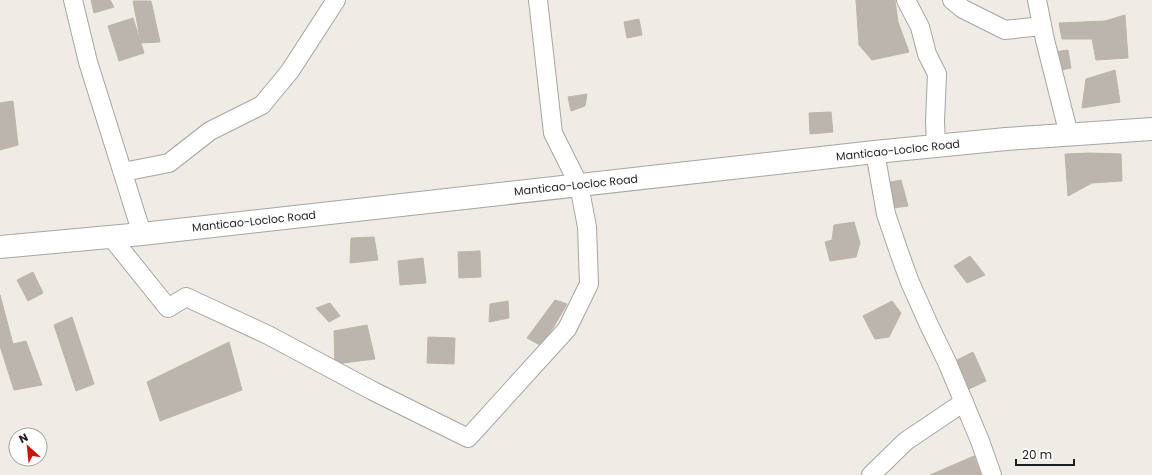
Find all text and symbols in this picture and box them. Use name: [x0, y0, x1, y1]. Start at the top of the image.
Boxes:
street label: Manticao-Locloc Road: [835, 136, 961, 164]
street label: Manticao-Locloc Road: [513, 171, 639, 199]
street label: Manticao-Locloc Road: [191, 207, 317, 235]
north arrow: [8, 427, 48, 467]
text: N: [16, 429, 31, 447]
scale bar: [1016, 441, 1074, 467]
text: 20 m: [1022, 446, 1052, 463]

